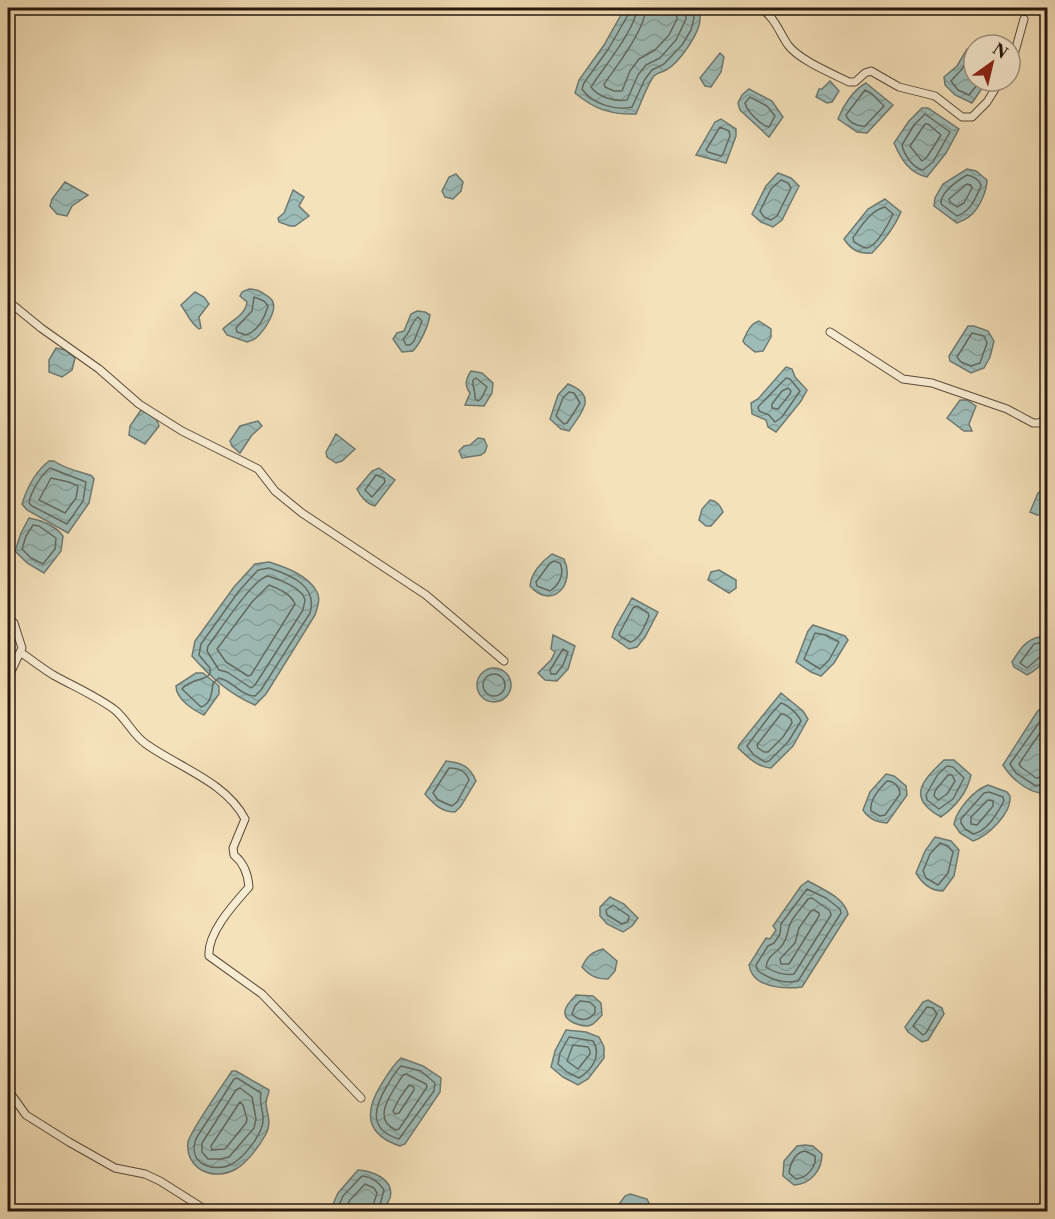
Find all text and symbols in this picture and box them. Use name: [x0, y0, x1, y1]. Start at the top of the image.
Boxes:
north arrow: [962, 33, 1022, 93]
text: N: [989, 38, 1012, 63]

